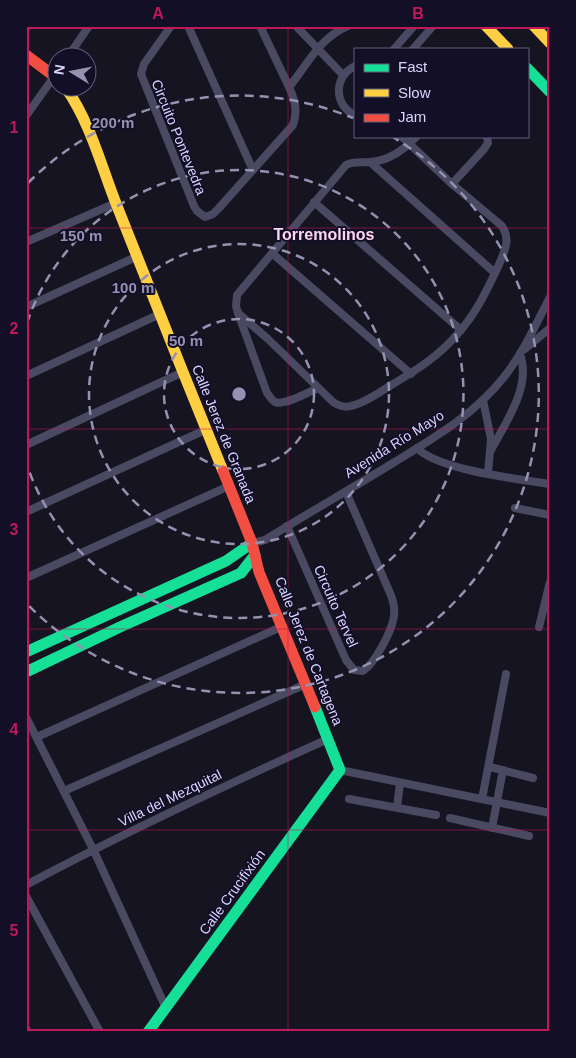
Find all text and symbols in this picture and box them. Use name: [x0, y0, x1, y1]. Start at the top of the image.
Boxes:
text: A: [152, 5, 164, 22]
text: B: [412, 5, 424, 22]
north arrow: [48, 48, 98, 98]
legend: [354, 48, 528, 138]
text: Fast: [398, 58, 428, 75]
text: N: [50, 63, 68, 76]
street label: Circuito Pontevedra: [149, 77, 210, 197]
text: Slow: [398, 84, 431, 101]
text: Jam: [398, 108, 426, 125]
text: 200 m: [92, 114, 134, 131]
text: 1: [10, 119, 19, 136]
district label: Torremolinos: [273, 226, 375, 243]
text: 150 m: [60, 227, 102, 244]
text: 100 m: [112, 279, 154, 296]
text: 2: [10, 320, 19, 337]
text: 50 m: [169, 332, 203, 349]
street label: Calle Jerez de Granada: [189, 362, 259, 506]
centre of rings: [230, 385, 248, 403]
street label: Avenida Río Mayo: [341, 407, 447, 481]
text: 3: [10, 521, 19, 538]
street label: Circuito Tervel: [311, 562, 361, 650]
street label: Calle Jerez de Cartagena: [272, 574, 346, 728]
text: 4: [10, 721, 19, 738]
street label: Villa del Mezquital: [116, 766, 224, 830]
street label: Calle Crucifixión: [196, 846, 268, 938]
text: 5: [10, 922, 19, 939]

